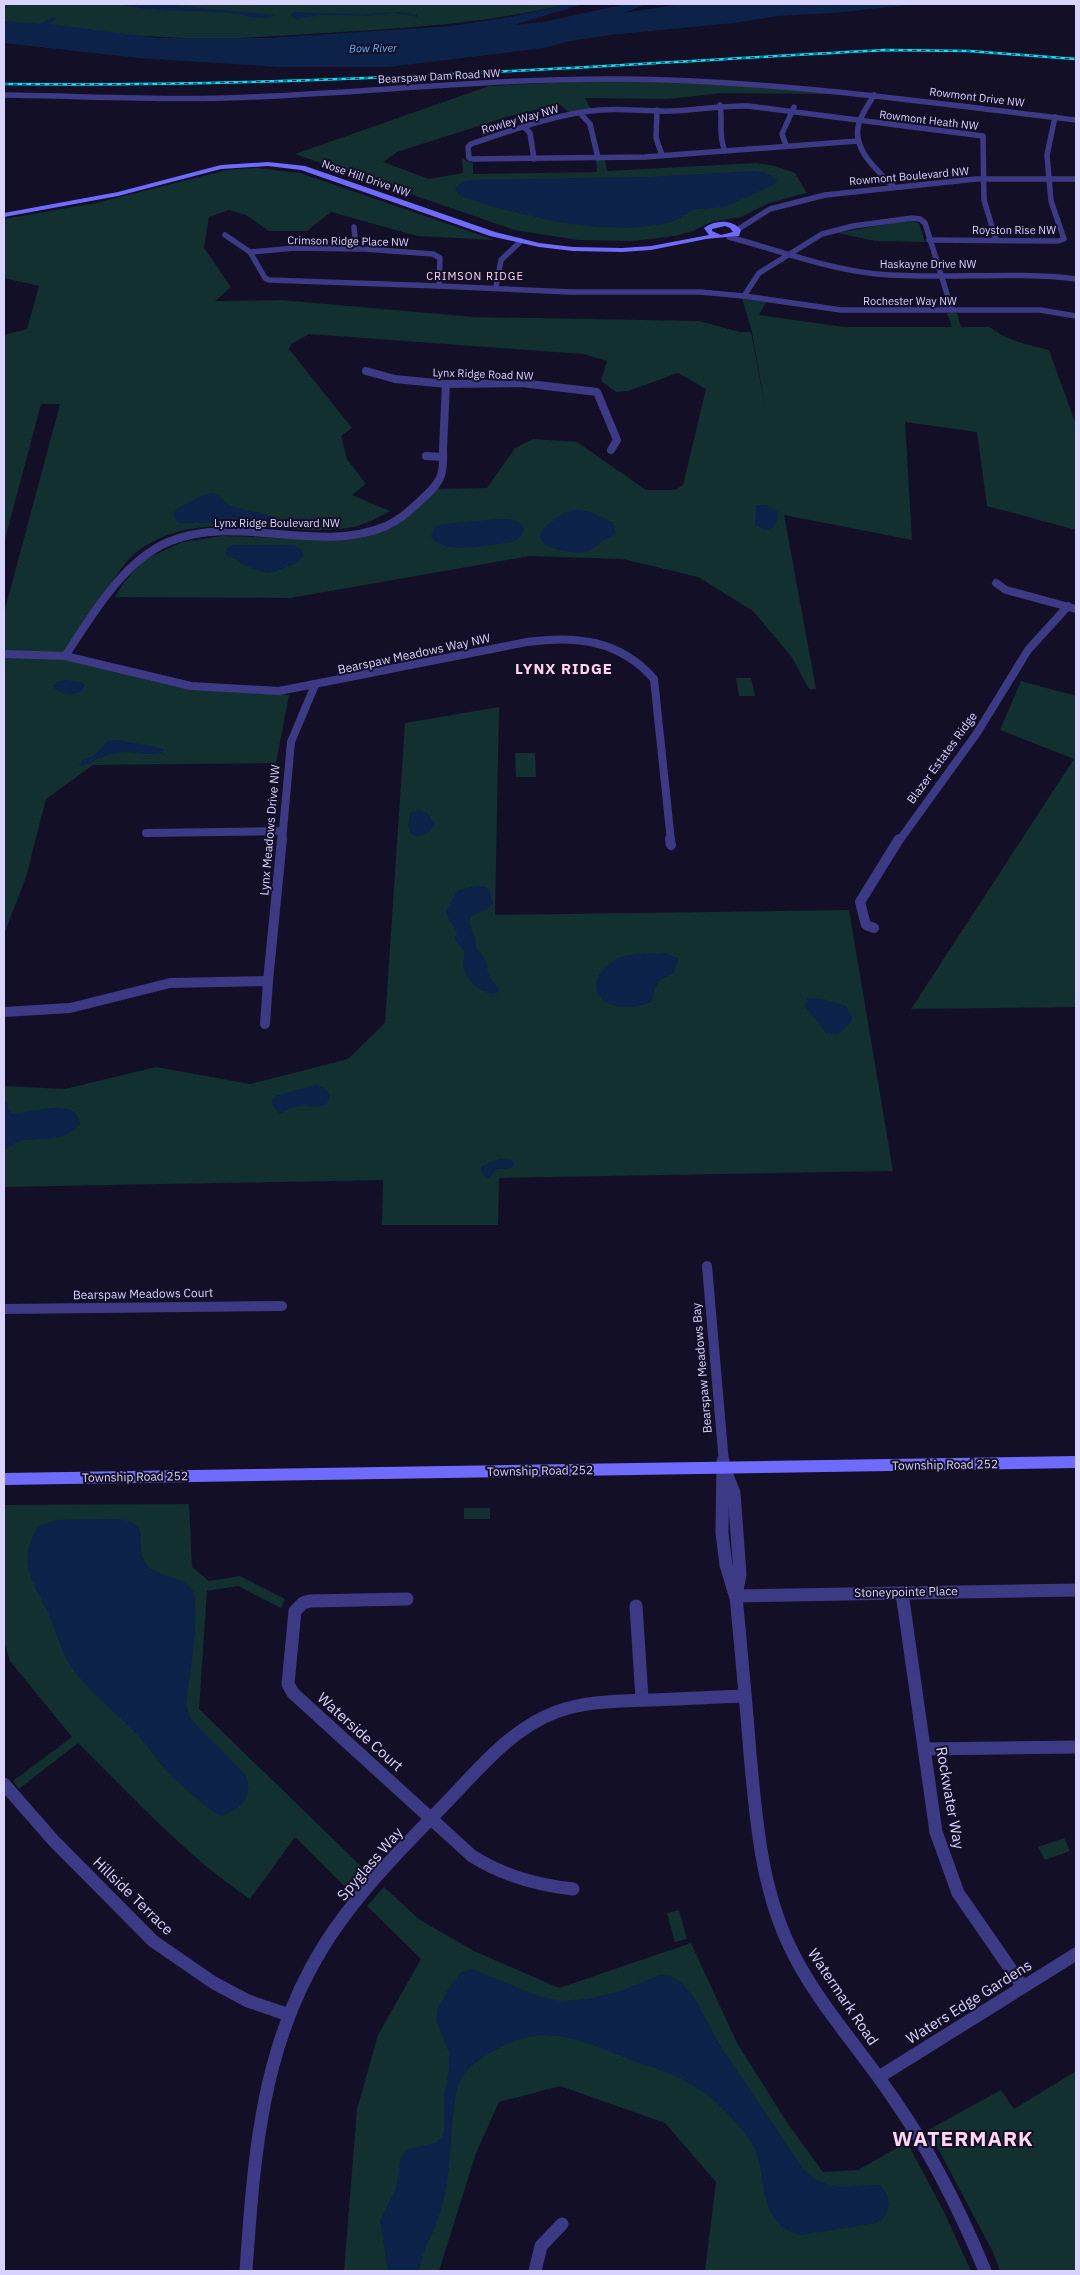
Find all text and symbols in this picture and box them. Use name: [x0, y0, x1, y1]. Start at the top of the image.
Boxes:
water label: Bow River: [349, 41, 398, 55]
street label: Bearspaw Dam Road NW: [377, 66, 501, 86]
street label: Rowmont Drive NW: [929, 84, 1025, 110]
street label: Rowley Way NW: [480, 101, 560, 137]
street label: Rowmont Heath NW: [879, 107, 980, 133]
street label: Nose Hill Drive NW: [320, 156, 412, 200]
street label: Rowmont Boulevard NW: [849, 164, 970, 188]
street label: Royston Rise NW: [972, 223, 1056, 237]
street label: Crimson Ridge Place NW: [287, 233, 409, 249]
street label: Haskayne Drive NW: [880, 257, 977, 271]
district label: CRIMSON RIDGE: [426, 269, 524, 283]
street label: Rochester Way NW: [863, 294, 957, 308]
street label: Lynx Ridge Road NW: [432, 365, 534, 383]
street label: Lynx Ridge Boulevard NW: [214, 516, 340, 530]
street label: Bearspaw Meadows Way NW: [336, 630, 492, 677]
district label: LYNX RIDGE: [515, 659, 613, 678]
street label: Blazer Estates Ridge: [903, 708, 980, 807]
street label: Lynx Meadows Drive NW: [256, 764, 283, 896]
street label: Bearspaw Meadows Court: [73, 1285, 213, 1302]
street label: Bearspaw Meadows Bay: [688, 1302, 715, 1434]
street label: Township Road 252: [892, 1456, 998, 1473]
street label: Township Road 252: [487, 1462, 593, 1479]
street label: Township Road 252: [82, 1468, 188, 1485]
street label: Stoneypointe Place: [854, 1583, 958, 1600]
street label: Waterside Court: [314, 1688, 407, 1775]
street label: Rockwater Way: [932, 1745, 969, 1851]
street label: Spyglass Way: [333, 1823, 407, 1904]
street label: Hillside Terrace: [89, 1853, 178, 1939]
street label: Watermark Road: [804, 1945, 883, 2049]
street label: Waters Edge Gardens: [902, 1955, 1035, 2048]
district label: WATERMARK: [892, 2124, 1034, 2152]

